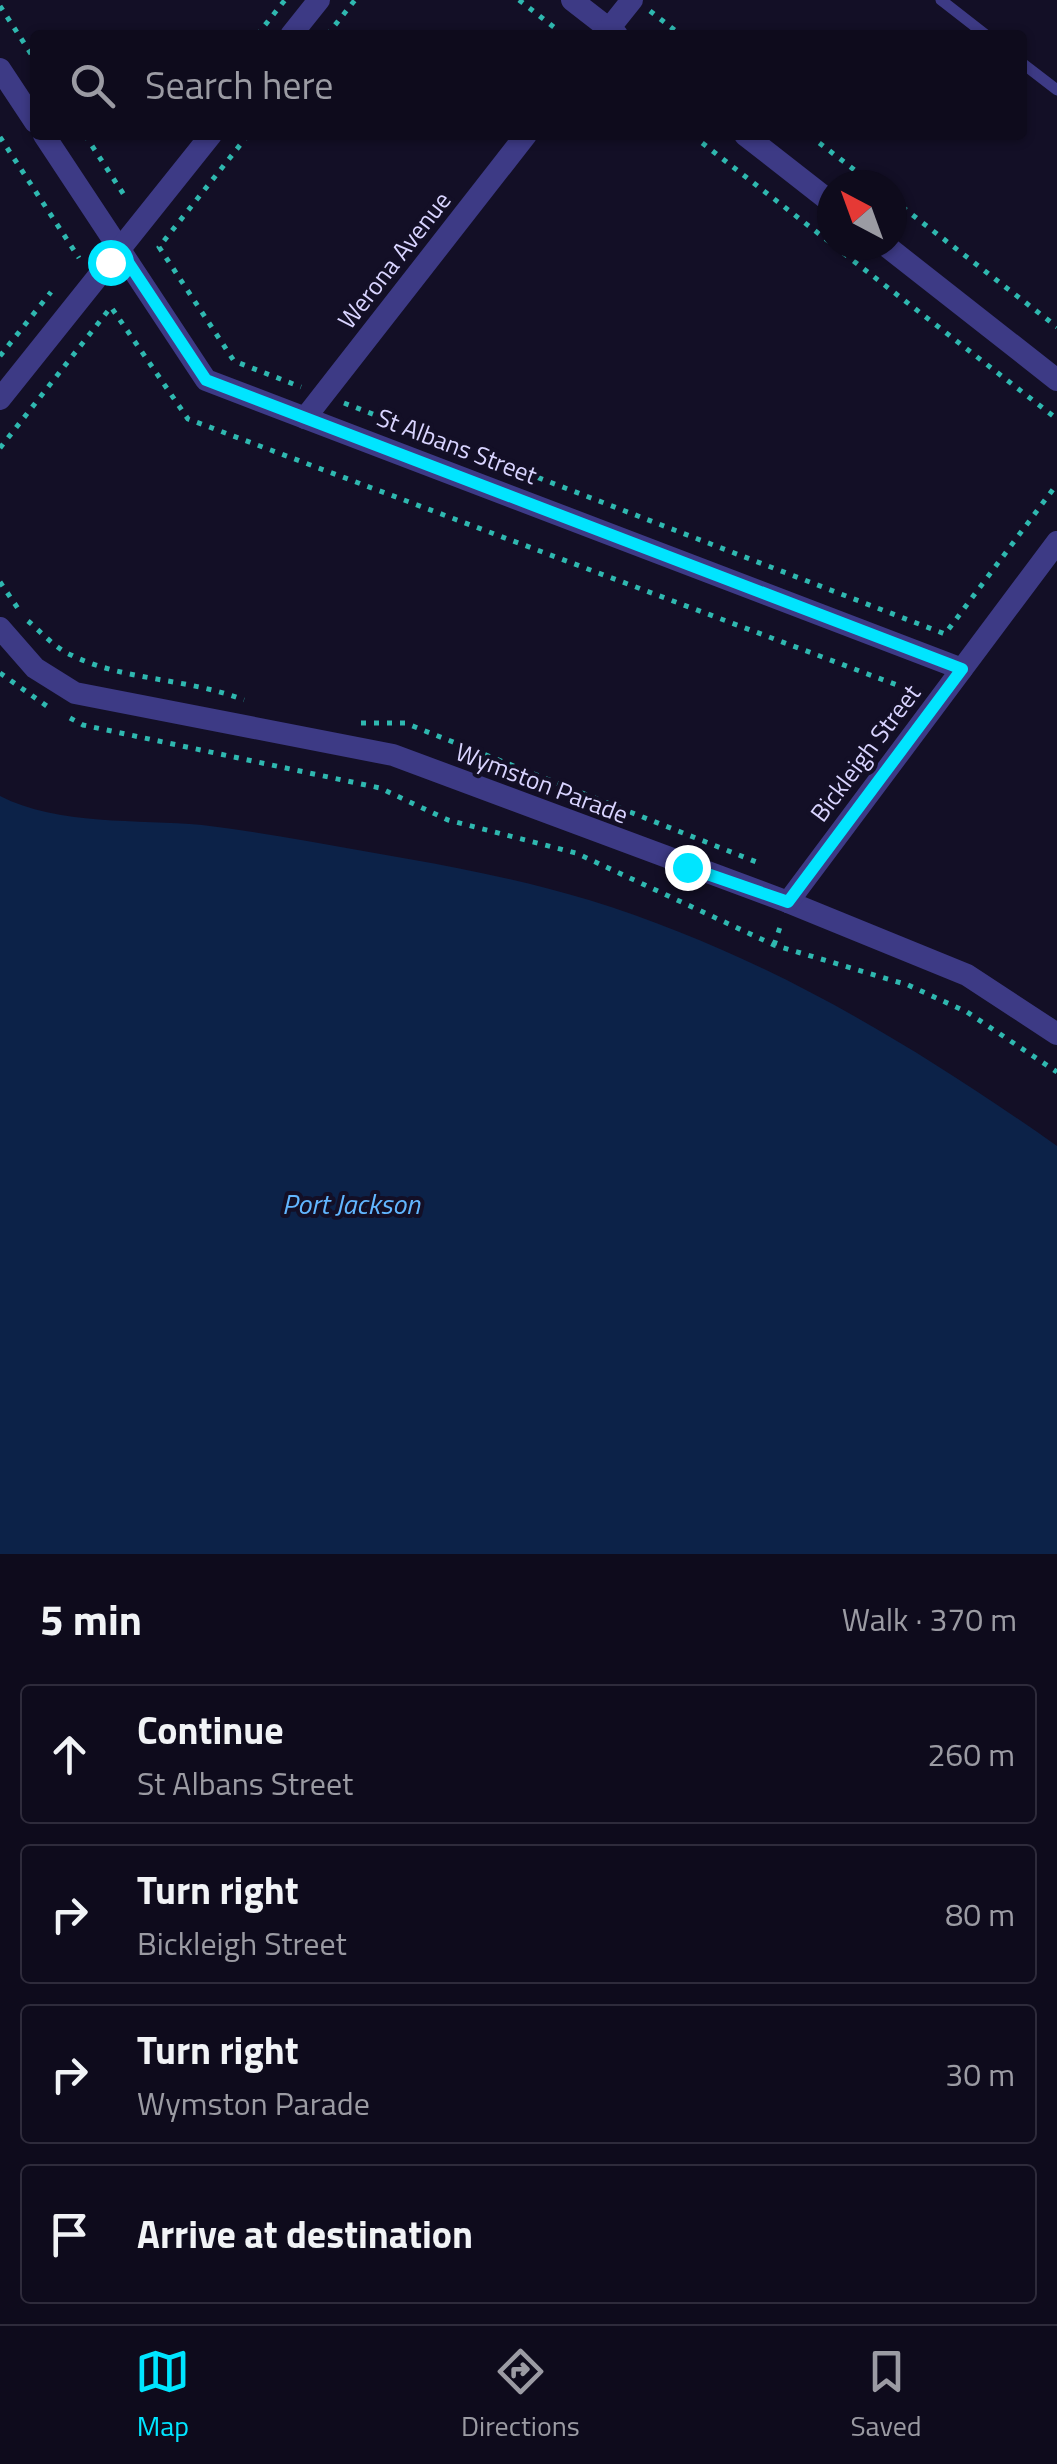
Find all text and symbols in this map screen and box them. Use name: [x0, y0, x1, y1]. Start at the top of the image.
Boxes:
search box: [30, 30, 1027, 140]
text: Search here: [145, 56, 333, 114]
icon: search: [65, 58, 120, 113]
north arrow: [817, 170, 907, 260]
street label: Werona Avenue: [328, 183, 460, 337]
route start: [88, 240, 134, 286]
street label: St Albans Street: [371, 398, 543, 494]
street label: Bickleigh Street: [801, 676, 930, 830]
street label: Wymston Parade: [450, 733, 634, 833]
route end: [665, 845, 711, 891]
water label: Port Jackson: [282, 1182, 421, 1225]
text: 5 min: [40, 1587, 142, 1651]
text: Walk · 370 m: [842, 1595, 1017, 1643]
text: Continue: [137, 1701, 284, 1759]
icon: ahead: [42, 1727, 97, 1782]
text: 260 m: [927, 1730, 1015, 1778]
text: St Albans Street: [137, 1759, 353, 1807]
text: Turn right: [137, 1861, 299, 1919]
icon: right: [42, 1887, 97, 1942]
text: 80 m: [945, 1890, 1015, 1938]
text: Bickleigh Street: [137, 1919, 347, 1967]
text: Turn right: [137, 2021, 299, 2079]
icon: right: [42, 2047, 97, 2102]
text: 30 m: [945, 2050, 1015, 2098]
text: Wymston Parade: [137, 2079, 370, 2127]
text: Arrive at destination: [137, 2205, 473, 2263]
icon: arrive: [42, 2207, 97, 2262]
tab: Map: [135, 2344, 190, 2447]
tab: Directions: [461, 2344, 580, 2447]
tab: Saved: [850, 2344, 922, 2447]

